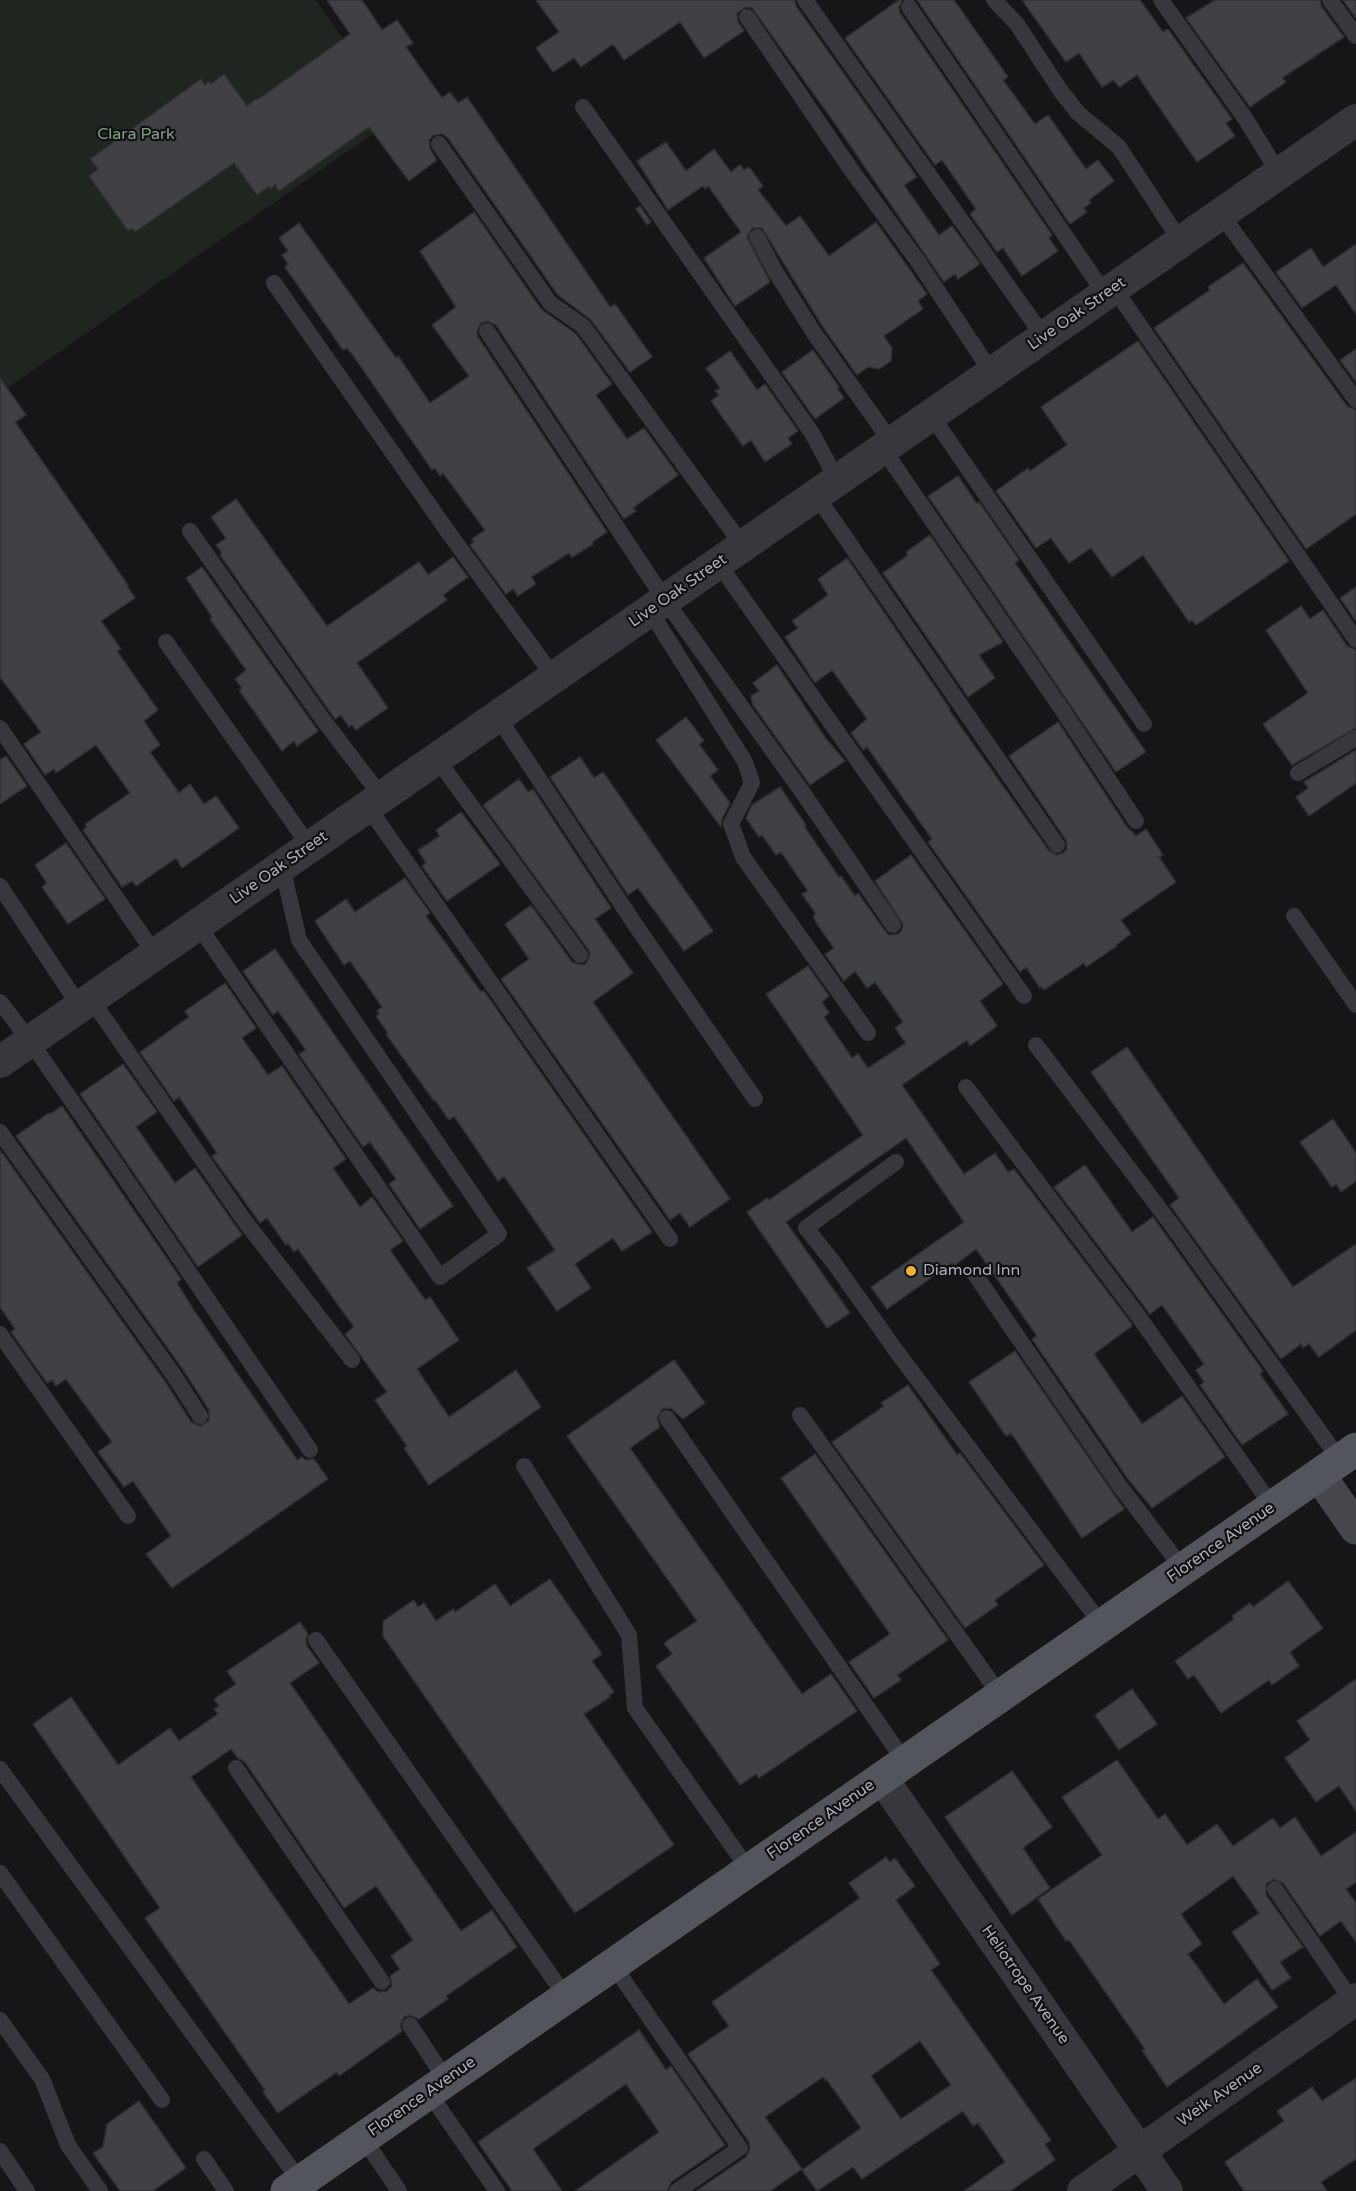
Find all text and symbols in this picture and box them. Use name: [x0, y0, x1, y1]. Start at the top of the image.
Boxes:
park label: Clara Park: [97, 125, 175, 145]
street label: Live Oak Street: [1024, 273, 1130, 355]
street label: Live Oak Street: [625, 550, 731, 632]
street label: Live Oak Street: [226, 827, 332, 909]
place label: Diamond Inn: [923, 1261, 1020, 1281]
marker: Diamond Inn: [904, 1264, 918, 1278]
street label: Florence Avenue: [1163, 1499, 1279, 1587]
street label: Florence Avenue: [763, 1776, 879, 1864]
street label: Heliotrope Avenue: [977, 1922, 1073, 2048]
street label: Florence Avenue: [364, 2053, 480, 2141]
street label: Weik Avenue: [1174, 2059, 1266, 2131]

